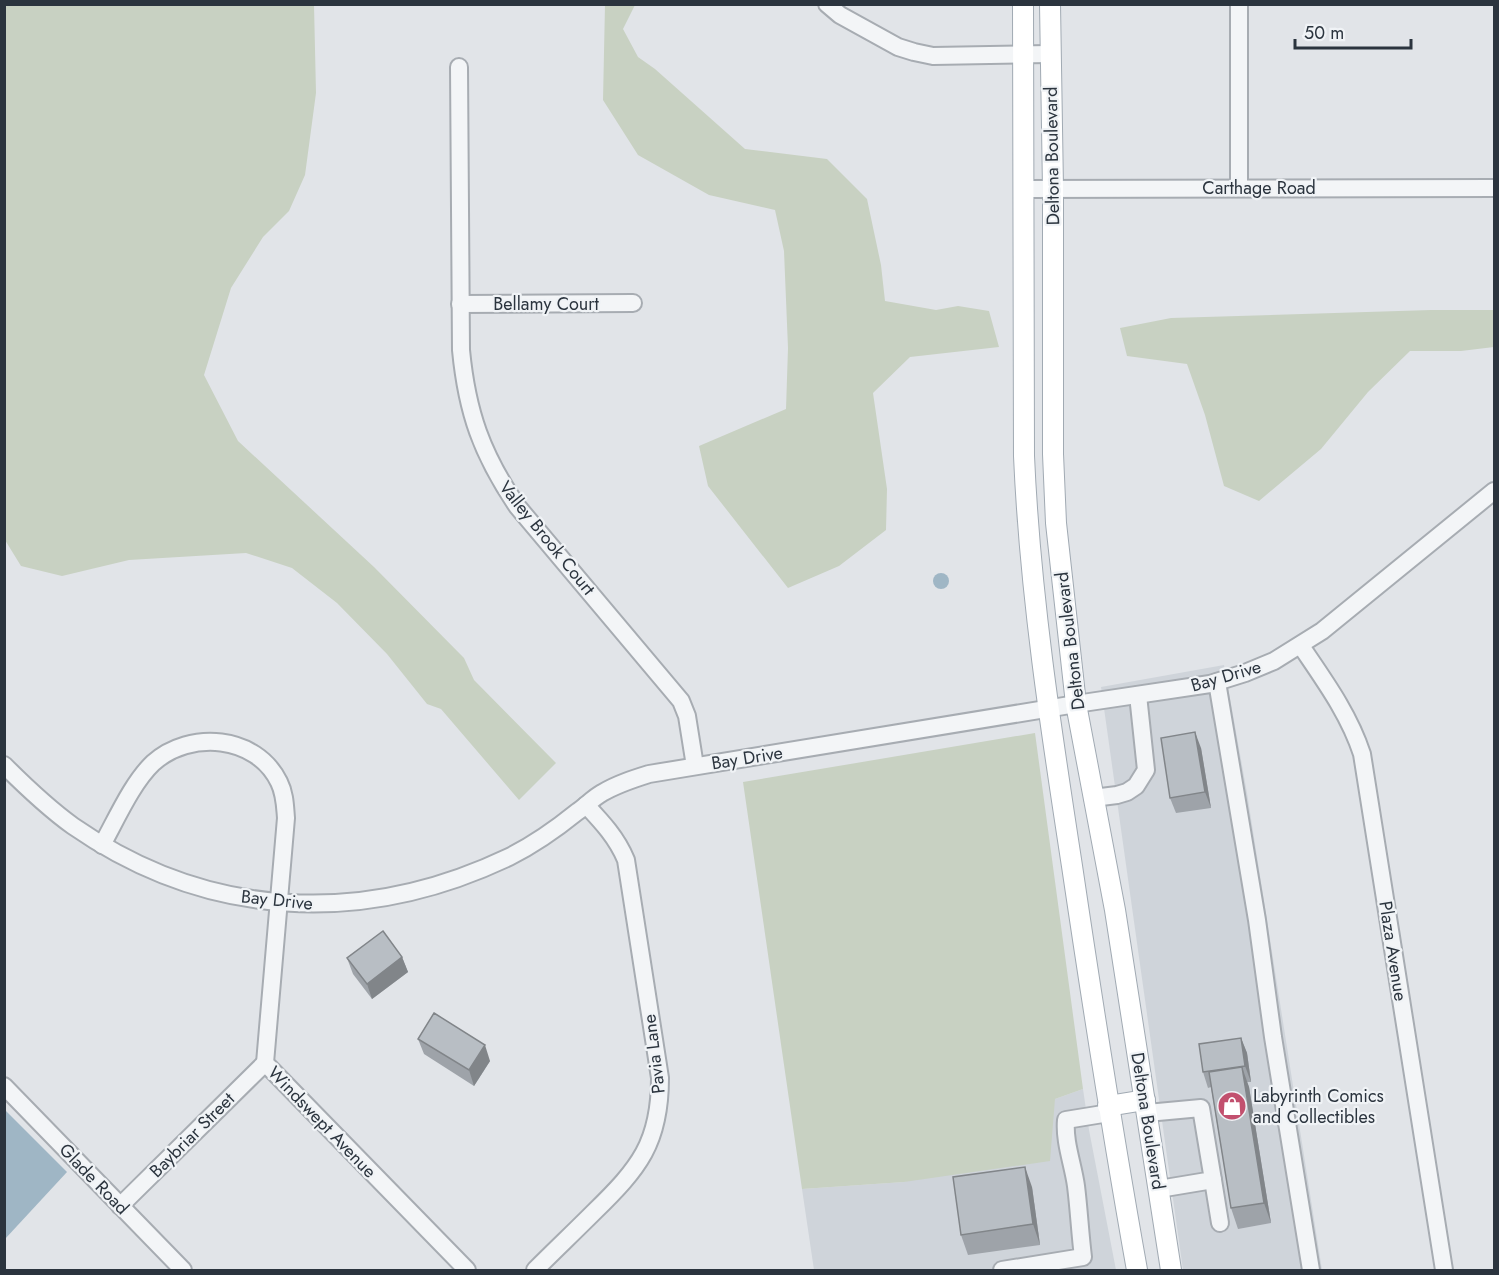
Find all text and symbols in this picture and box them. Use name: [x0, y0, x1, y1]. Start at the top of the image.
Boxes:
scale bar: [1295, 12, 1410, 50]
text: 50 m: [1304, 20, 1344, 46]
street label: Deltona Boulevard: [1038, 86, 1066, 226]
street label: Carthage Road: [1202, 175, 1316, 201]
street label: Bellamy Court: [493, 291, 599, 317]
street label: Valley Brook Court: [493, 475, 602, 601]
street label: Deltona Boulevard: [1049, 571, 1091, 711]
street label: Bay Drive: [1188, 654, 1264, 698]
street label: Bay Drive: [709, 740, 785, 776]
street label: Bay Drive: [240, 883, 314, 917]
street label: Plaza Avenue: [1372, 899, 1414, 1003]
street label: Pavia Lane: [636, 1013, 672, 1095]
street label: Deltona Boulevard: [1124, 1050, 1172, 1192]
street label: Windswept Avenue: [262, 1060, 382, 1184]
place label: Labyrinth Comics and Collectibles: [1253, 1083, 1384, 1130]
street label: Baybriar Street: [144, 1086, 241, 1183]
shop icon: Labyrinth Comics and Collectibles: [1216, 1090, 1248, 1122]
street label: Glade Road: [53, 1137, 135, 1221]

